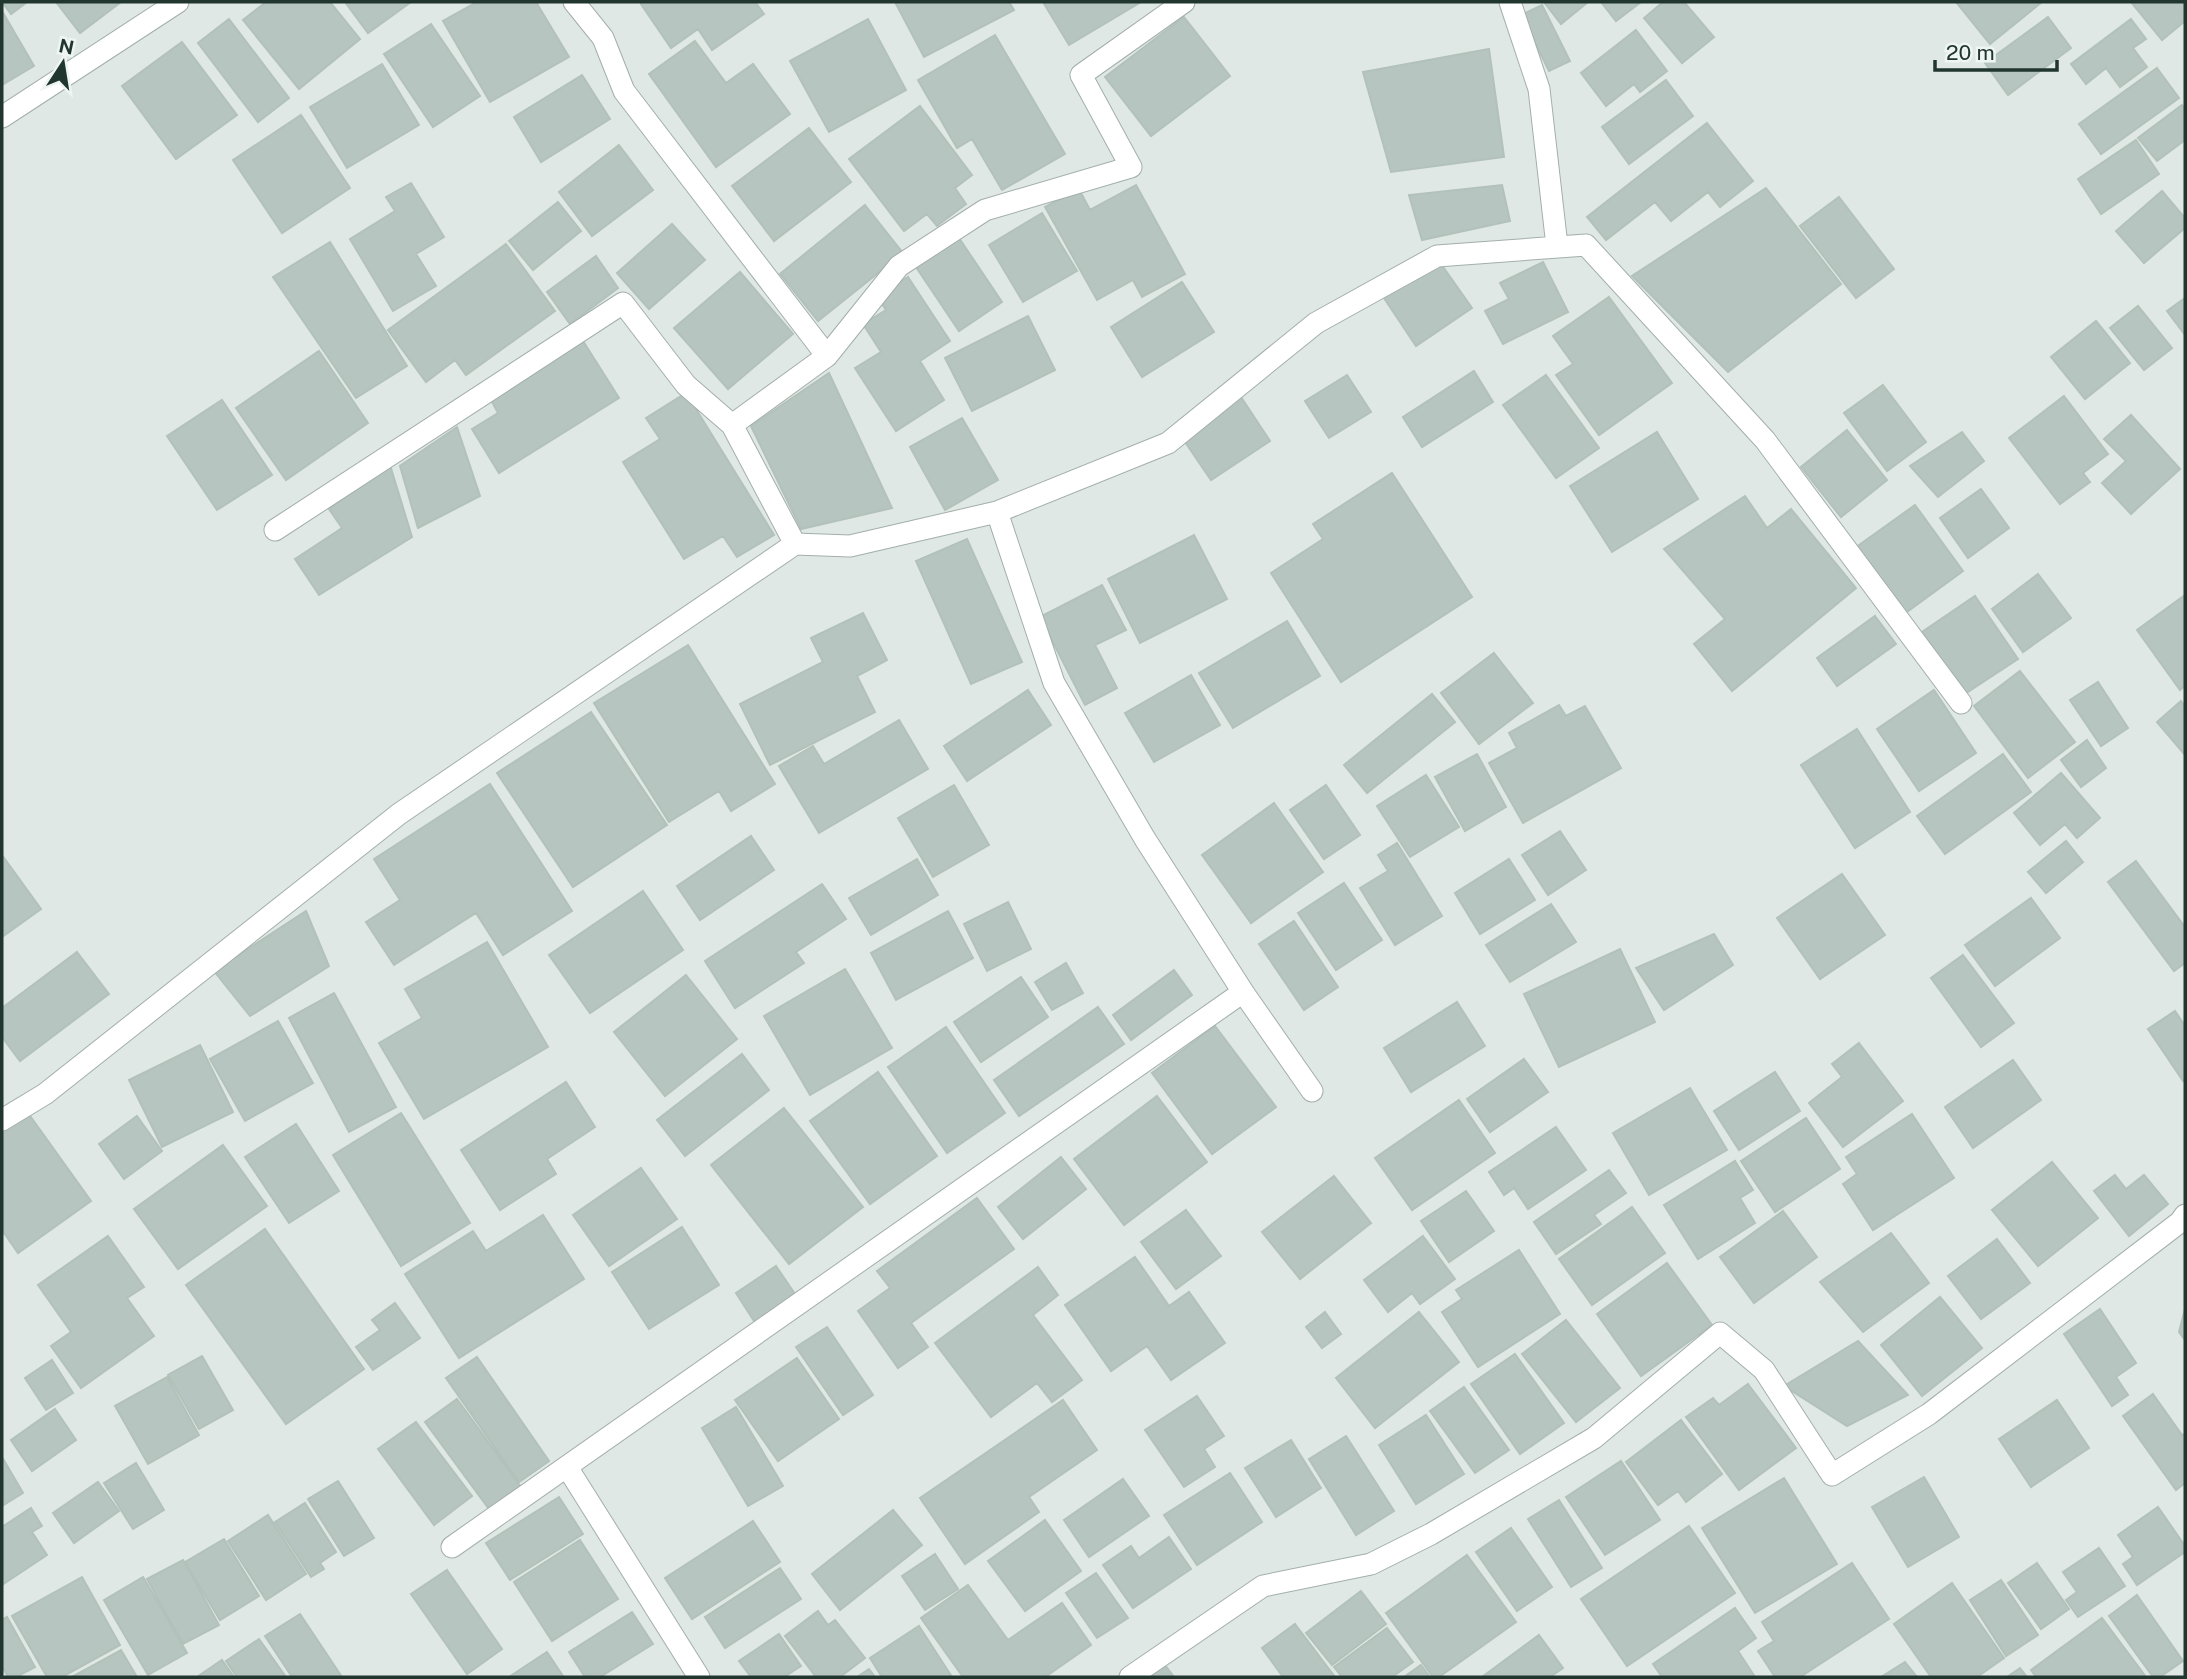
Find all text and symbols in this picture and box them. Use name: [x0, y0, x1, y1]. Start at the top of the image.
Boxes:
north arrow: [28, 28, 98, 98]
scale bar: [1935, 28, 2058, 72]
text: N: [57, 34, 76, 59]
text: 20 m: [1946, 40, 1995, 65]

